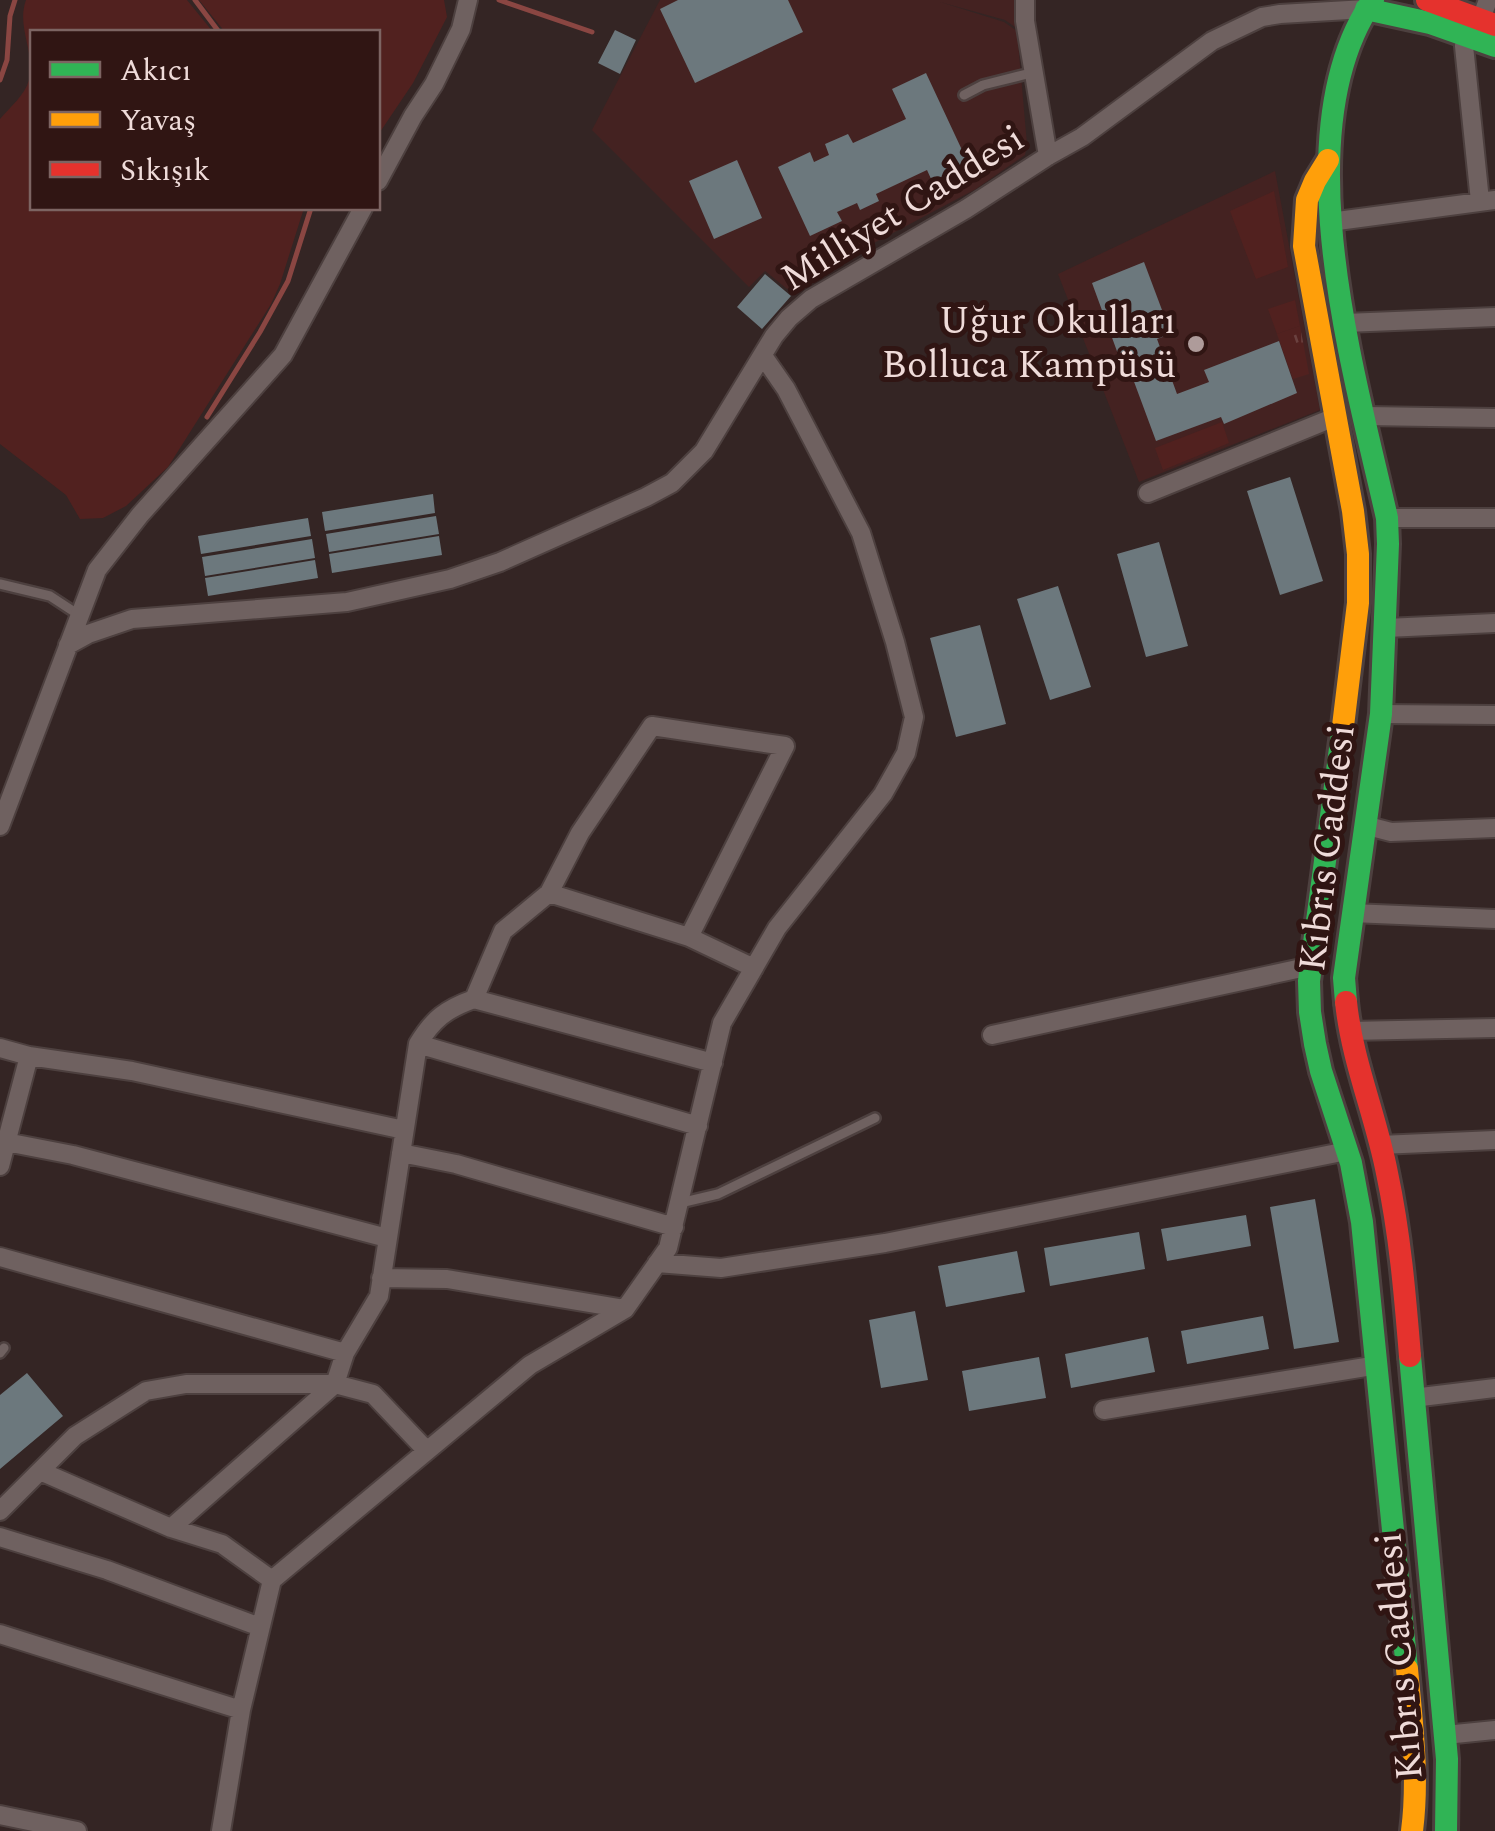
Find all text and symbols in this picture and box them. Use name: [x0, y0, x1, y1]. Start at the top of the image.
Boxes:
legend: [30, 30, 380, 210]
text: Akıcı: [120, 48, 192, 94]
text: Yavaş: [120, 98, 196, 144]
street label: Milliyet Caddesi: [770, 111, 1036, 307]
text: Sıkışık: [120, 148, 210, 194]
place label: Uğur Okulları Bolluca Kampüsü: [882, 293, 1176, 395]
marker: Uğur Okulları Bolluca Kampüsü: [1185, 333, 1207, 355]
street label: Kıbrıs Caddesi: [1284, 721, 1372, 975]
street label: Kıbrıs Caddesi: [1360, 1530, 1440, 1782]

